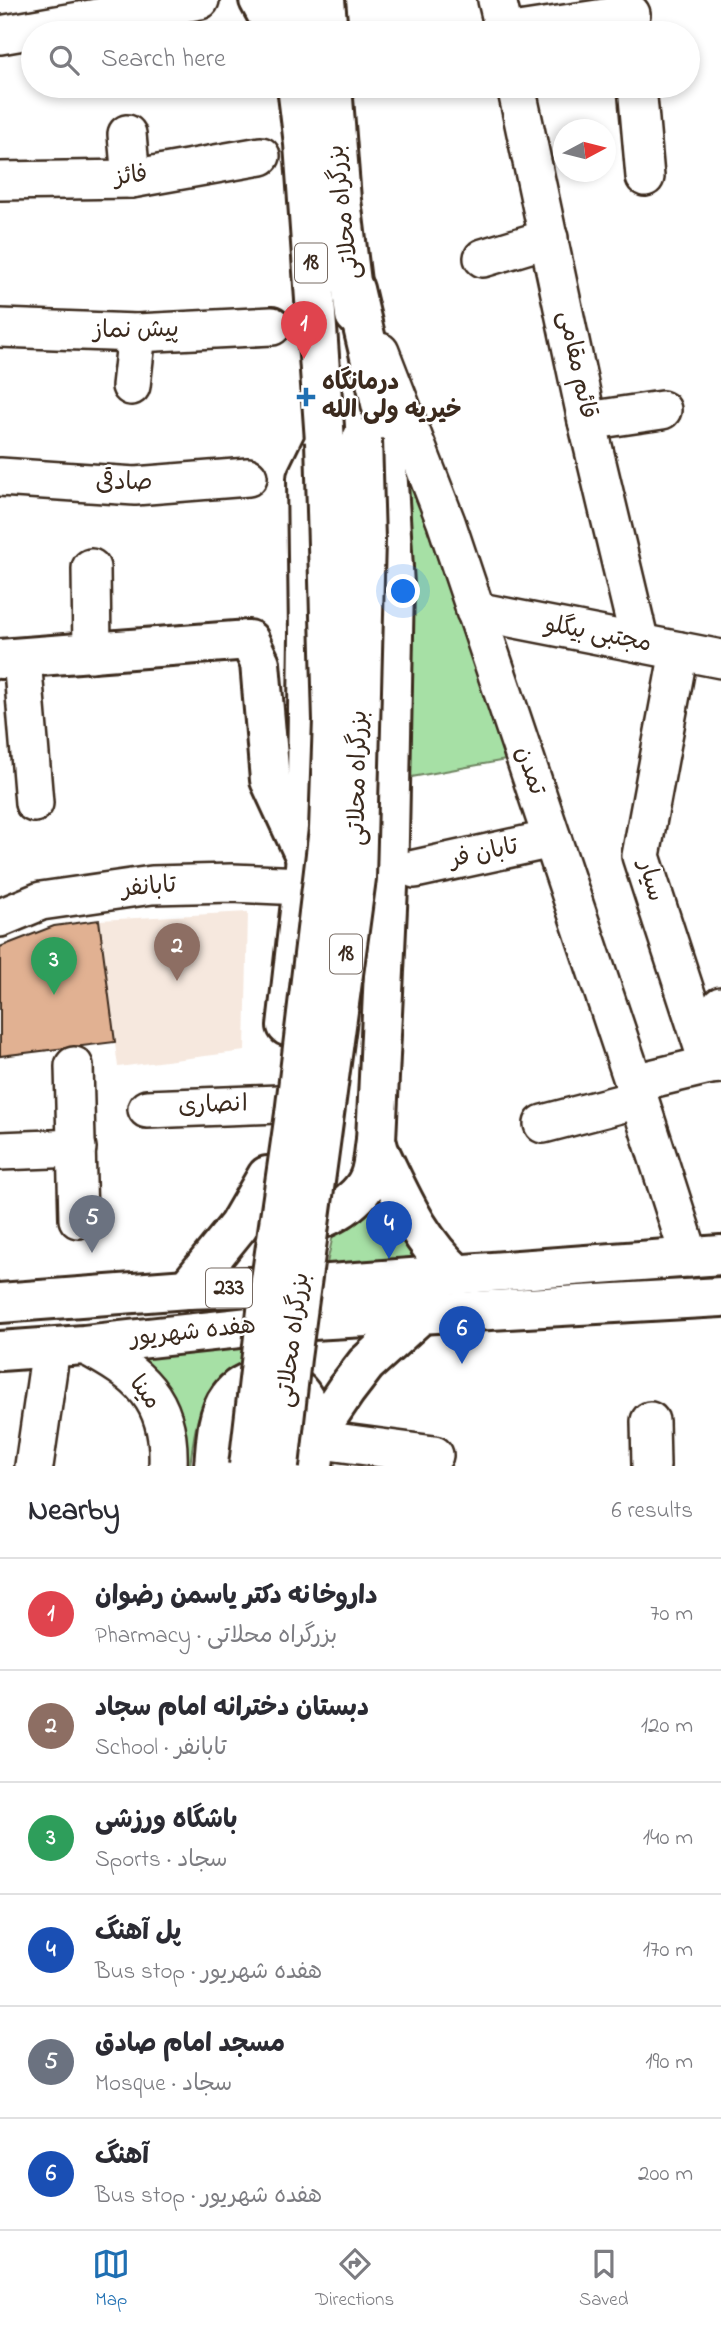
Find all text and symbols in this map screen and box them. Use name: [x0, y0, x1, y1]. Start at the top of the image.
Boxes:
search box: [21, 21, 700, 98]
icon: search: [45, 41, 83, 79]
text: Search here: [101, 41, 226, 79]
north arrow: [553, 119, 616, 182]
street label: بزرگراه محلاتی: [319, 142, 371, 282]
street label: فائز: [110, 158, 150, 197]
road number: 18: [295, 244, 327, 282]
pin: 1: [281, 301, 327, 359]
street label: قائم مقامی: [547, 308, 605, 422]
street label: پیش نماز: [91, 313, 179, 349]
place label: درمانگاه خیریه ولی الله: [322, 366, 462, 429]
marker: درمانگاه خیریه ولی الله: [296, 387, 316, 407]
street label: صادقی: [95, 466, 153, 501]
your location: [386, 574, 420, 608]
street label: مجتبی بیگلو: [541, 607, 654, 662]
street label: بزرگراه محلاتی: [340, 710, 378, 846]
street label: تمدن: [504, 742, 554, 801]
street label: تابان فر: [445, 830, 522, 879]
street label: سیار: [627, 855, 672, 906]
street label: تابانفر: [118, 868, 179, 908]
pin: 2: [154, 923, 200, 981]
road number: 18: [330, 934, 362, 973]
pin: 3: [31, 937, 77, 995]
street label: انصاری: [178, 1087, 248, 1125]
pin: 5: [69, 1195, 115, 1253]
pin: 4: [366, 1201, 412, 1259]
road number: 233: [206, 1268, 252, 1308]
street label: بزرگراه محلاتی: [268, 1270, 320, 1410]
pin: 6: [439, 1306, 485, 1364]
street label: هفده شهریور: [126, 1309, 258, 1357]
street label: مینا: [119, 1368, 169, 1418]
text: Nearby: [28, 1490, 120, 1534]
text: 6 results: [612, 1495, 693, 1528]
text: داروخانه دکتر یاسمن رضوان: [95, 1578, 378, 1616]
text: 1: [47, 1598, 55, 1631]
text: 70 m: [650, 1598, 693, 1631]
text: Pharmacy · بزرگراه محلاتی: [95, 1620, 337, 1653]
text: دبستان دخترانه امام سجاد: [95, 1690, 369, 1728]
text: 2: [45, 1710, 57, 1743]
text: 120 m: [641, 1710, 693, 1743]
text: School · تابانفر: [95, 1732, 227, 1765]
text: باشگاه ورزشی: [95, 1802, 238, 1840]
text: 3: [46, 1822, 56, 1855]
text: 140 m: [643, 1822, 693, 1855]
text: Sports · سجاد: [95, 1844, 227, 1877]
text: پل آهنگ: [95, 1914, 181, 1952]
text: 4: [46, 1934, 56, 1967]
text: 170 m: [643, 1934, 693, 1967]
text: Bus stop · هفده شهریور: [95, 1956, 322, 1989]
text: مسجد امام صادق: [95, 2026, 285, 2064]
text: 5: [44, 2046, 58, 2079]
text: 190 m: [645, 2046, 693, 2079]
text: Mosque · سجاد: [95, 2068, 232, 2101]
text: آهنگ: [95, 2138, 149, 2176]
text: 6: [46, 2158, 56, 2191]
text: 200 m: [638, 2158, 693, 2191]
text: Bus stop · هفده شهریور: [95, 2180, 322, 2213]
tab: Map: [92, 2245, 130, 2314]
tab: Directions: [315, 2245, 394, 2314]
tab: Saved: [579, 2245, 629, 2314]

